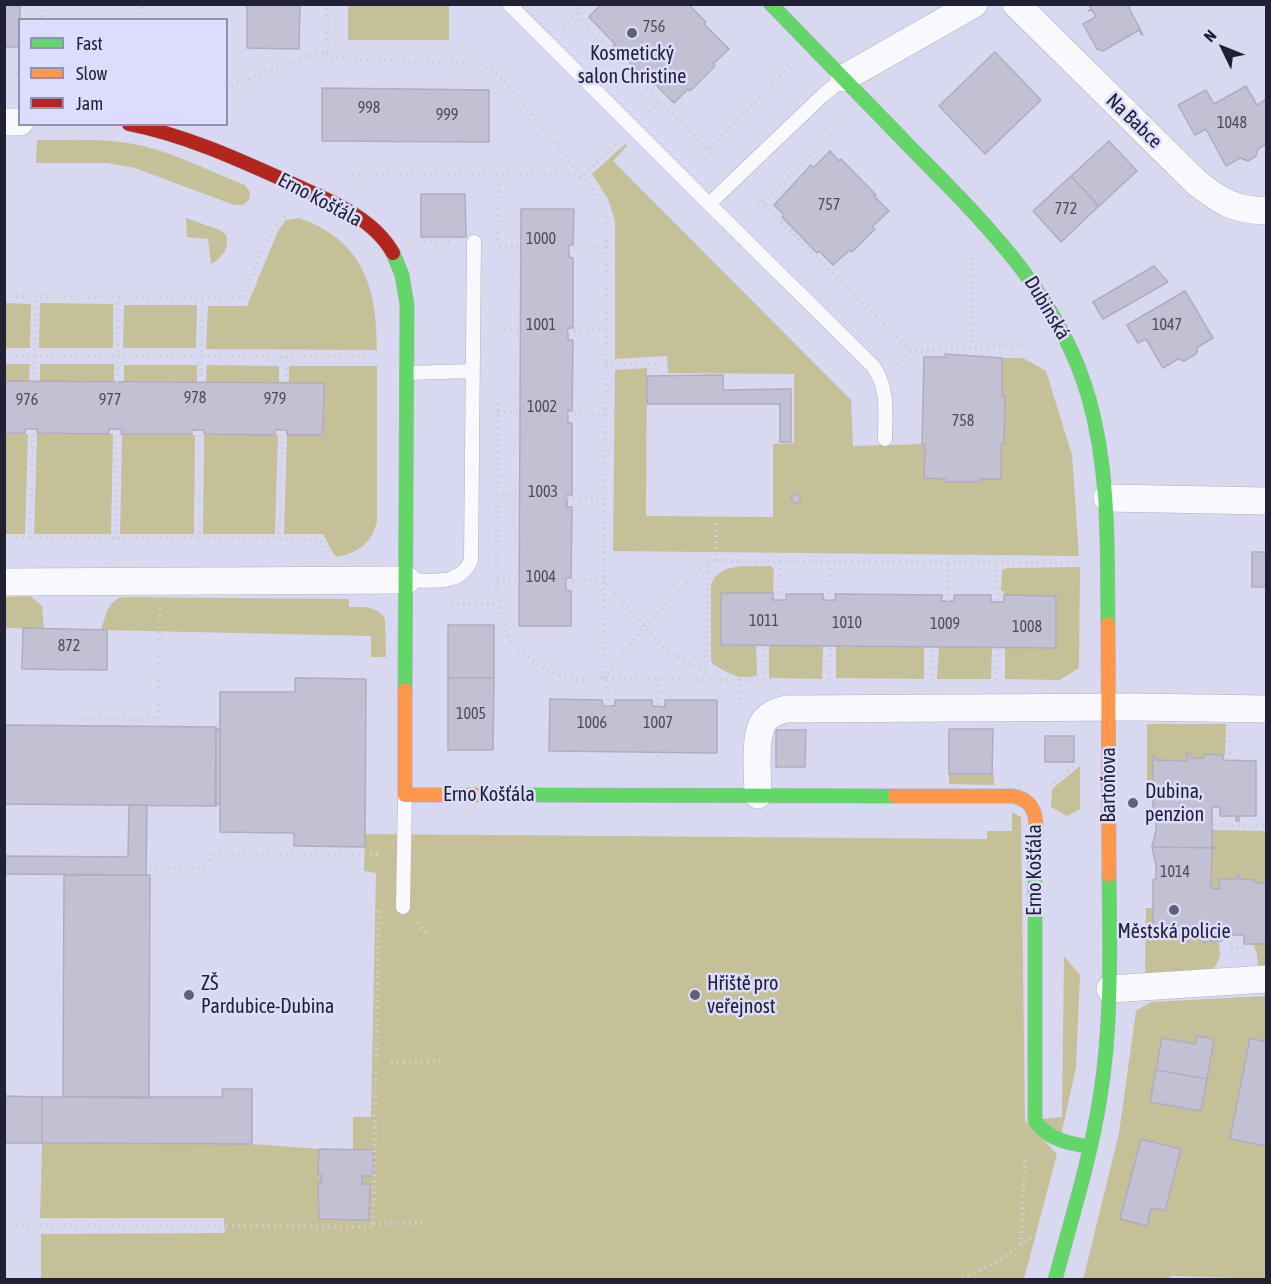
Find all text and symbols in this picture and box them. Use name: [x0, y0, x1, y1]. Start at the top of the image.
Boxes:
house number: 756: [643, 17, 665, 37]
legend: [18, 18, 228, 126]
north arrow: [1193, 18, 1253, 78]
marker: Kosmetický salon Christine: [625, 26, 639, 40]
text: N: [1200, 26, 1220, 45]
text: Fast: [76, 33, 103, 54]
place label: Kosmetický salon Christine: [578, 42, 686, 89]
text: Slow: [76, 63, 107, 84]
street label: Na Babce: [1101, 89, 1167, 153]
text: Jam: [76, 93, 103, 114]
house number: 998: [358, 98, 380, 118]
house number: 999: [436, 105, 458, 125]
house number: 1048: [1217, 113, 1247, 133]
street label: Erno Košťála: [274, 168, 366, 232]
house number: 757: [818, 195, 840, 215]
house number: 772: [1055, 199, 1077, 219]
house number: 1000: [526, 229, 556, 249]
street label: Dubinská: [1019, 272, 1075, 344]
house number: 1001: [526, 315, 556, 335]
house number: 1047: [1152, 315, 1182, 335]
house number: 978: [184, 388, 206, 408]
house number: 979: [264, 389, 286, 409]
house number: 976: [16, 390, 38, 410]
house number: 977: [99, 390, 121, 410]
house number: 1002: [527, 397, 557, 417]
house number: 758: [952, 411, 974, 431]
house number: 1003: [528, 482, 558, 502]
house number: 1004: [526, 567, 556, 587]
house number: 1011: [749, 611, 779, 631]
house number: 1010: [832, 613, 862, 633]
house number: 1009: [930, 614, 960, 634]
house number: 1008: [1012, 617, 1042, 637]
house number: 872: [58, 636, 80, 656]
house number: 1005: [456, 704, 486, 724]
house number: 1006: [577, 713, 607, 733]
house number: 1007: [643, 713, 673, 733]
street label: Bartoňova: [1097, 747, 1121, 823]
place label: Dubina, penzion: [1145, 780, 1204, 827]
street label: Erno Košťála: [443, 783, 535, 807]
marker: Dubina, penzion: [1126, 796, 1140, 810]
street label: Erno Košťála: [1023, 824, 1047, 916]
house number: 1014: [1160, 862, 1190, 882]
marker: Městská policie: [1167, 903, 1181, 917]
place label: Městská policie: [1117, 920, 1231, 944]
place label: ZŠ Pardubice-Dubina: [201, 972, 334, 1019]
place label: Hřiště pro veřejnost: [707, 972, 778, 1019]
marker: ZŠ Pardubice-Dubina: [182, 988, 196, 1002]
marker: Hřiště pro veřejnost: [688, 988, 702, 1002]

